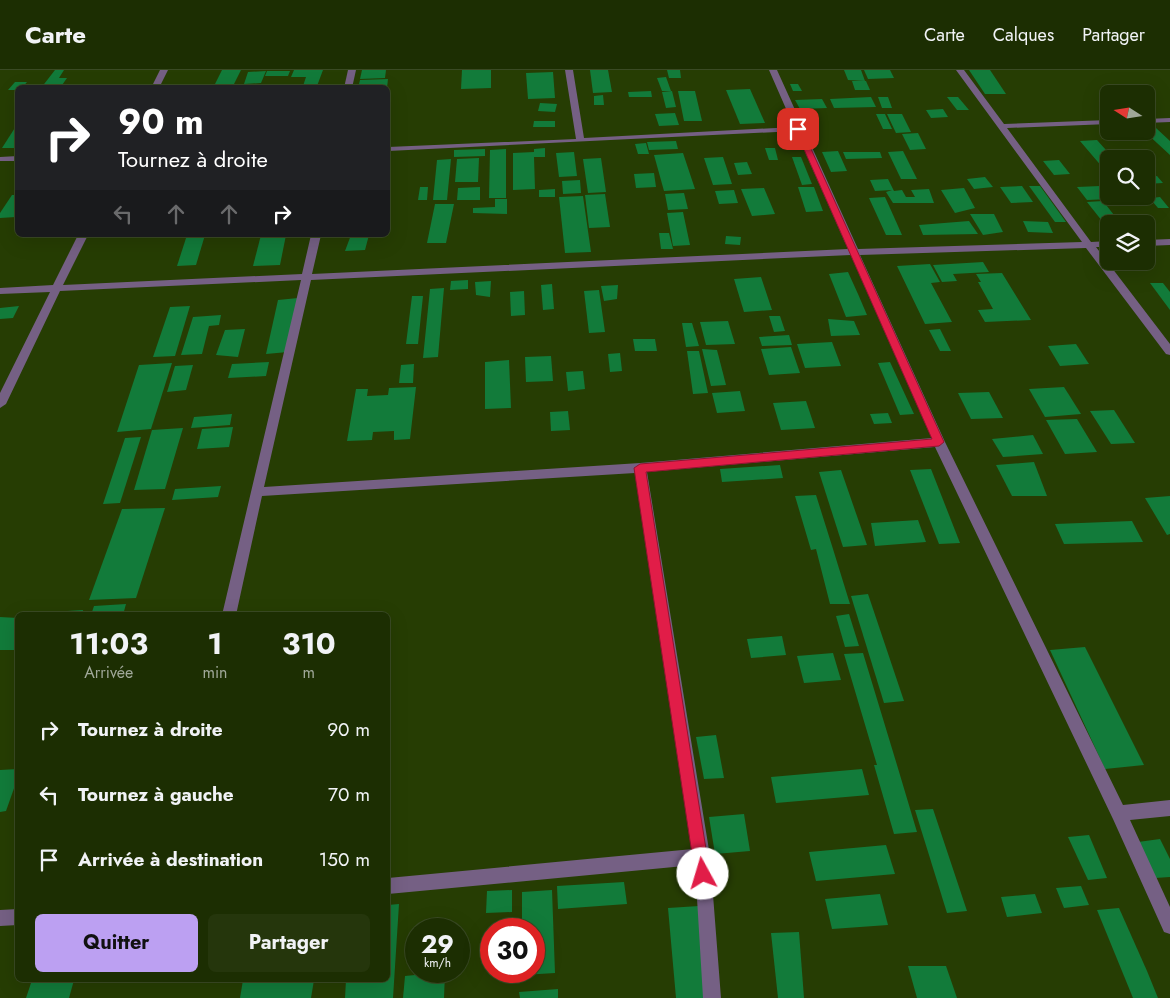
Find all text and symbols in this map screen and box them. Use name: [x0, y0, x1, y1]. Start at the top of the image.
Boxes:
text: Carte: [25, 17, 86, 52]
text: Carte: [924, 22, 965, 48]
text: Calques: [993, 22, 1054, 48]
text: Partager: [1082, 22, 1145, 48]
north arrow: [1100, 85, 1155, 140]
map controls: [1100, 85, 1155, 270]
text: 90 m: [118, 97, 204, 147]
icon: right: [35, 105, 100, 170]
pin: [777, 108, 819, 150]
icon: arrive: [784, 115, 812, 143]
text: Tournez à droite: [118, 143, 268, 175]
button: search: [1100, 150, 1155, 205]
icon: left: [109, 200, 137, 228]
icon: ahead: [162, 200, 190, 228]
icon: ahead: [215, 200, 243, 228]
icon: right: [268, 200, 296, 228]
button: layers: [1100, 215, 1155, 270]
text: 11:03: [69, 622, 148, 665]
text: 1: [207, 622, 223, 665]
text: 310: [282, 622, 336, 665]
text: Arrivée: [84, 661, 133, 684]
text: min: [202, 661, 227, 684]
text: m: [302, 661, 315, 684]
icon: right: [35, 716, 63, 744]
text: Tournez à droite: [78, 716, 223, 743]
text: 90 m: [327, 716, 370, 743]
icon: left: [35, 781, 63, 809]
text: Tournez à gauche: [78, 781, 234, 808]
text: 70 m: [328, 781, 370, 808]
icon: arrive: [35, 846, 63, 874]
text: Arrivée à destination: [78, 846, 263, 873]
text: 150 m: [319, 846, 370, 873]
position arrow: [676, 847, 728, 899]
button: Quitter: [35, 914, 198, 972]
button: Partager: [208, 914, 370, 972]
speed limit sign: 30: [480, 918, 545, 983]
text: 29: [421, 926, 454, 962]
text: km/h: [424, 954, 451, 972]

